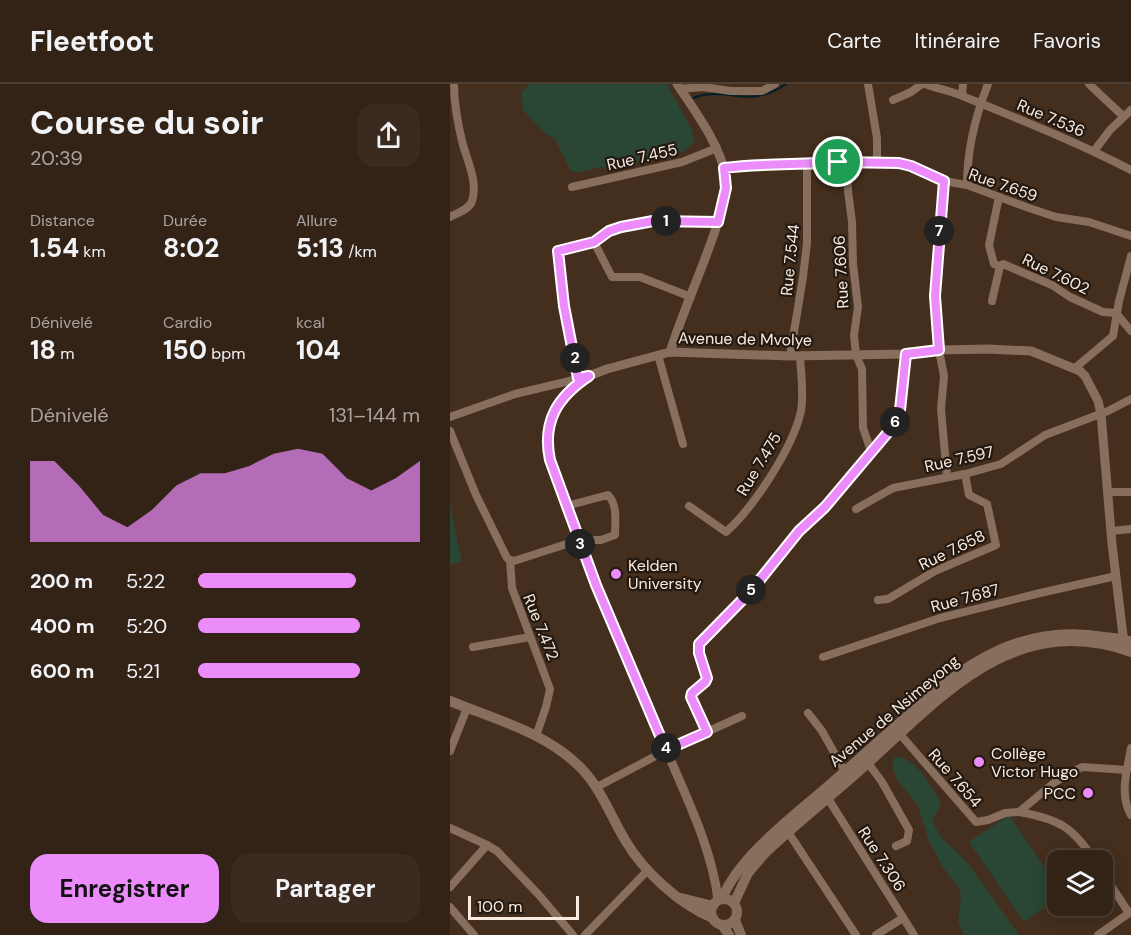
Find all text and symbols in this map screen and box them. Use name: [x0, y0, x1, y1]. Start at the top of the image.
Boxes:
text: Fleetfoot: [30, 23, 154, 60]
text: Carte: [827, 27, 881, 55]
text: Itinéraire: [914, 27, 1000, 55]
text: Favoris: [1033, 27, 1101, 55]
street label: Rue 7.536: [1014, 94, 1088, 142]
text: Course du soir: [30, 101, 263, 144]
button: share: [357, 104, 420, 167]
pin: [812, 136, 863, 187]
street label: Rue 7.455: [605, 139, 679, 175]
text: 20:39: [30, 145, 83, 171]
icon: arrive: [821, 145, 854, 178]
street label: Rue 7.659: [966, 163, 1040, 207]
pin: 1: [651, 206, 681, 236]
text: Distance: [30, 210, 95, 231]
text: Durée: [163, 210, 207, 231]
text: Allure: [296, 210, 338, 231]
text: 1: [663, 210, 669, 231]
pin: 7: [924, 216, 954, 246]
text: 7: [935, 220, 943, 241]
street label: Rue 7.544: [776, 223, 804, 297]
text: 1.54: [30, 231, 79, 265]
text: 8:02: [163, 231, 219, 265]
text: 5:13: [296, 231, 344, 265]
street label: Rue 7.606: [829, 235, 853, 309]
text: km: [79, 241, 106, 262]
text: /km: [344, 241, 377, 262]
street label: Rue 7.602: [1019, 249, 1093, 299]
text: Dénivelé: [30, 312, 93, 333]
text: Cardio: [163, 312, 212, 333]
text: kcal: [296, 312, 325, 333]
street label: Avenue de Mvolye: [678, 327, 812, 351]
text: 18: [30, 333, 56, 367]
text: 150: [163, 333, 207, 367]
text: 104: [296, 333, 341, 367]
text: m: [56, 343, 74, 364]
text: bpm: [207, 343, 246, 364]
pin: 2: [560, 343, 590, 373]
text: 2: [570, 347, 580, 368]
text: Dénivelé: [30, 402, 109, 428]
text: 131–144 m: [329, 402, 420, 428]
pin: 6: [880, 407, 910, 437]
text: 6: [890, 411, 900, 432]
street label: Rue 7.475: [732, 428, 786, 500]
street label: Rue 7.597: [922, 441, 996, 477]
street label: Rue 7.658: [915, 525, 989, 575]
pin: 3: [565, 529, 595, 559]
text: 3: [575, 533, 585, 554]
place label: Kelden University: [628, 555, 702, 594]
marker: Kelden University: [609, 567, 623, 581]
text: 200 m: [30, 568, 93, 594]
text: 5:22: [126, 568, 165, 594]
pin: 5: [736, 575, 766, 605]
text: 5: [746, 579, 756, 600]
street label: Rue 7.687: [928, 579, 1002, 617]
street label: Rue 7.472: [518, 591, 564, 663]
text: 400 m: [30, 613, 95, 639]
text: 5:20: [126, 613, 167, 639]
street label: Avenue de Nsimeyong: [825, 650, 964, 772]
text: 600 m: [30, 658, 94, 684]
text: 5:21: [126, 658, 160, 684]
pin: 4: [651, 733, 681, 763]
text: 4: [661, 737, 671, 758]
place label: Collège Victor Hugo: [991, 743, 1078, 782]
street label: Rue 7.654: [924, 744, 987, 812]
marker: Collège Victor Hugo: [972, 755, 986, 769]
place label: PCC: [1044, 783, 1076, 804]
marker: PCC: [1081, 786, 1095, 800]
street label: Rue 7.306: [853, 823, 911, 895]
map controls: [1047, 850, 1113, 916]
button: layers: [1047, 850, 1113, 916]
button: Enregistrer: [30, 854, 219, 923]
button: Partager: [231, 854, 420, 923]
scale bar: [468, 893, 579, 920]
text: 100 m: [477, 896, 522, 917]

